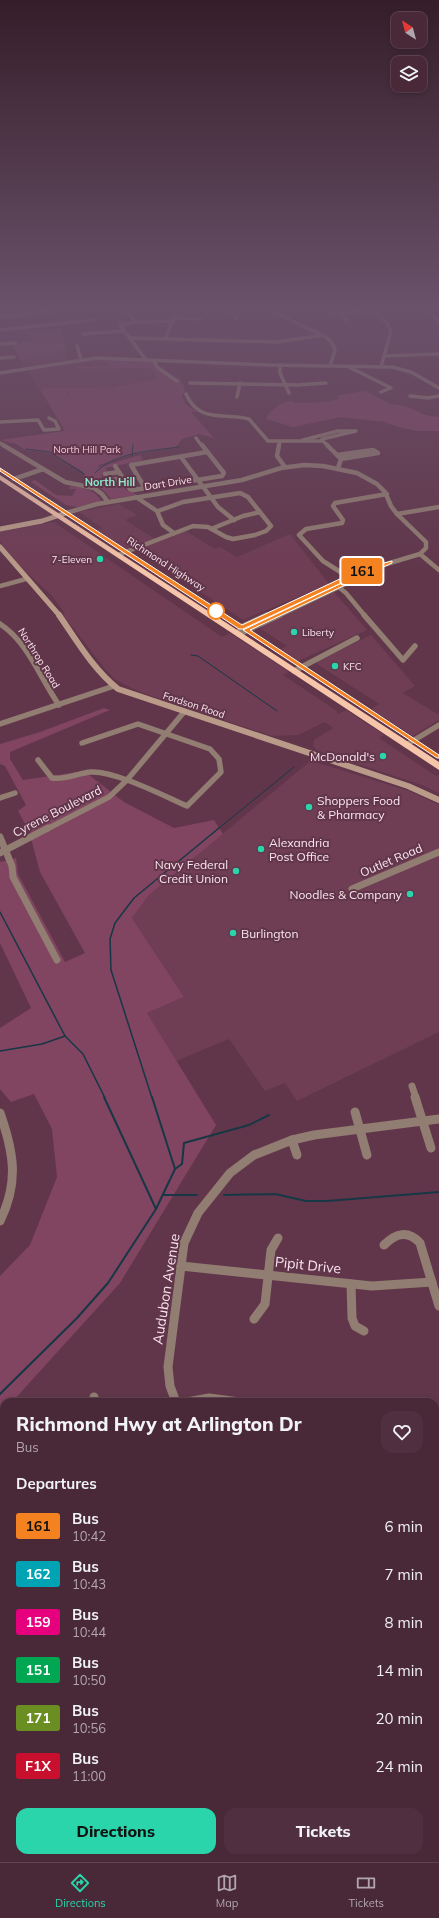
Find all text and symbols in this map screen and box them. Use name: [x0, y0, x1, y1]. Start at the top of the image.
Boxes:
north arrow: [391, 12, 427, 48]
map controls: [391, 12, 427, 92]
button: layers: [391, 56, 427, 92]
park label: North Hill Park: [53, 443, 122, 456]
street label: Dart Drive: [143, 473, 193, 493]
district label: North Hill: [85, 475, 135, 489]
street label: Richmond Highway: [124, 534, 208, 595]
place label: 7-Eleven: [52, 553, 92, 566]
marker: 7-Eleven: [95, 554, 105, 564]
line badge: 161: [339, 558, 385, 584]
text: 161: [349, 562, 375, 580]
unlabelled marker: [207, 602, 225, 620]
street label: Northrop Road: [15, 625, 63, 691]
place label: Liberty: [302, 626, 335, 639]
marker: Liberty: [289, 627, 299, 637]
place label: KFC: [343, 660, 362, 673]
marker: KFC: [330, 661, 340, 671]
street label: Fordson Road: [161, 689, 227, 721]
place label: McDonald's: [310, 749, 375, 764]
marker: McDonald's: [378, 751, 388, 761]
street label: Cyrene Boulevard: [10, 782, 104, 840]
place label: Shoppers Food & Pharmacy: [317, 793, 400, 822]
marker: Shoppers Food & Pharmacy: [304, 802, 314, 812]
place label: Alexandria Post Office: [269, 835, 329, 864]
street label: Outlet Road: [357, 840, 425, 880]
marker: Alexandria Post Office: [256, 844, 266, 854]
place label: Navy Federal Credit Union: [155, 857, 228, 886]
marker: Navy Federal Credit Union: [231, 866, 241, 876]
place label: Noodles & Company: [290, 887, 403, 902]
marker: Noodles & Company: [405, 889, 415, 899]
place label: Burlington: [241, 926, 298, 941]
marker: Burlington: [228, 928, 238, 938]
street label: Audubon Avenue: [148, 1232, 184, 1346]
street label: Pipit Drive: [274, 1253, 342, 1277]
button: heart: [381, 1411, 423, 1453]
text: Richmond Hwy at Arlington Dr: [16, 1412, 302, 1436]
text: Bus: [16, 1439, 39, 1455]
text: Departures: [16, 1474, 97, 1493]
text: Bus: [72, 1509, 99, 1528]
text: 161: [25, 1517, 51, 1535]
text: 6 min: [385, 1517, 423, 1536]
text: 10:42: [72, 1528, 106, 1544]
text: Bus: [72, 1557, 99, 1576]
text: 162: [25, 1565, 51, 1583]
text: 7 min: [385, 1565, 423, 1584]
text: 10:43: [72, 1576, 106, 1592]
text: Bus: [72, 1605, 99, 1624]
text: 159: [25, 1613, 51, 1631]
text: 8 min: [385, 1613, 423, 1632]
text: 10:44: [72, 1624, 106, 1640]
text: Bus: [72, 1653, 99, 1672]
text: 151: [25, 1661, 51, 1679]
text: 14 min: [376, 1661, 423, 1680]
text: 10:50: [72, 1672, 106, 1688]
text: Bus: [72, 1701, 99, 1720]
text: 171: [25, 1709, 51, 1727]
text: 20 min: [376, 1709, 423, 1728]
text: 10:56: [72, 1720, 106, 1736]
text: Bus: [72, 1749, 99, 1768]
text: F1X: [25, 1757, 51, 1775]
text: 24 min: [376, 1757, 423, 1776]
text: 11:00: [72, 1768, 106, 1784]
button: Directions: [16, 1808, 216, 1854]
button: Tickets: [224, 1808, 423, 1854]
tab: Directions: [55, 1872, 106, 1910]
tab: Map: [216, 1872, 238, 1910]
tab: Tickets: [348, 1872, 384, 1910]

